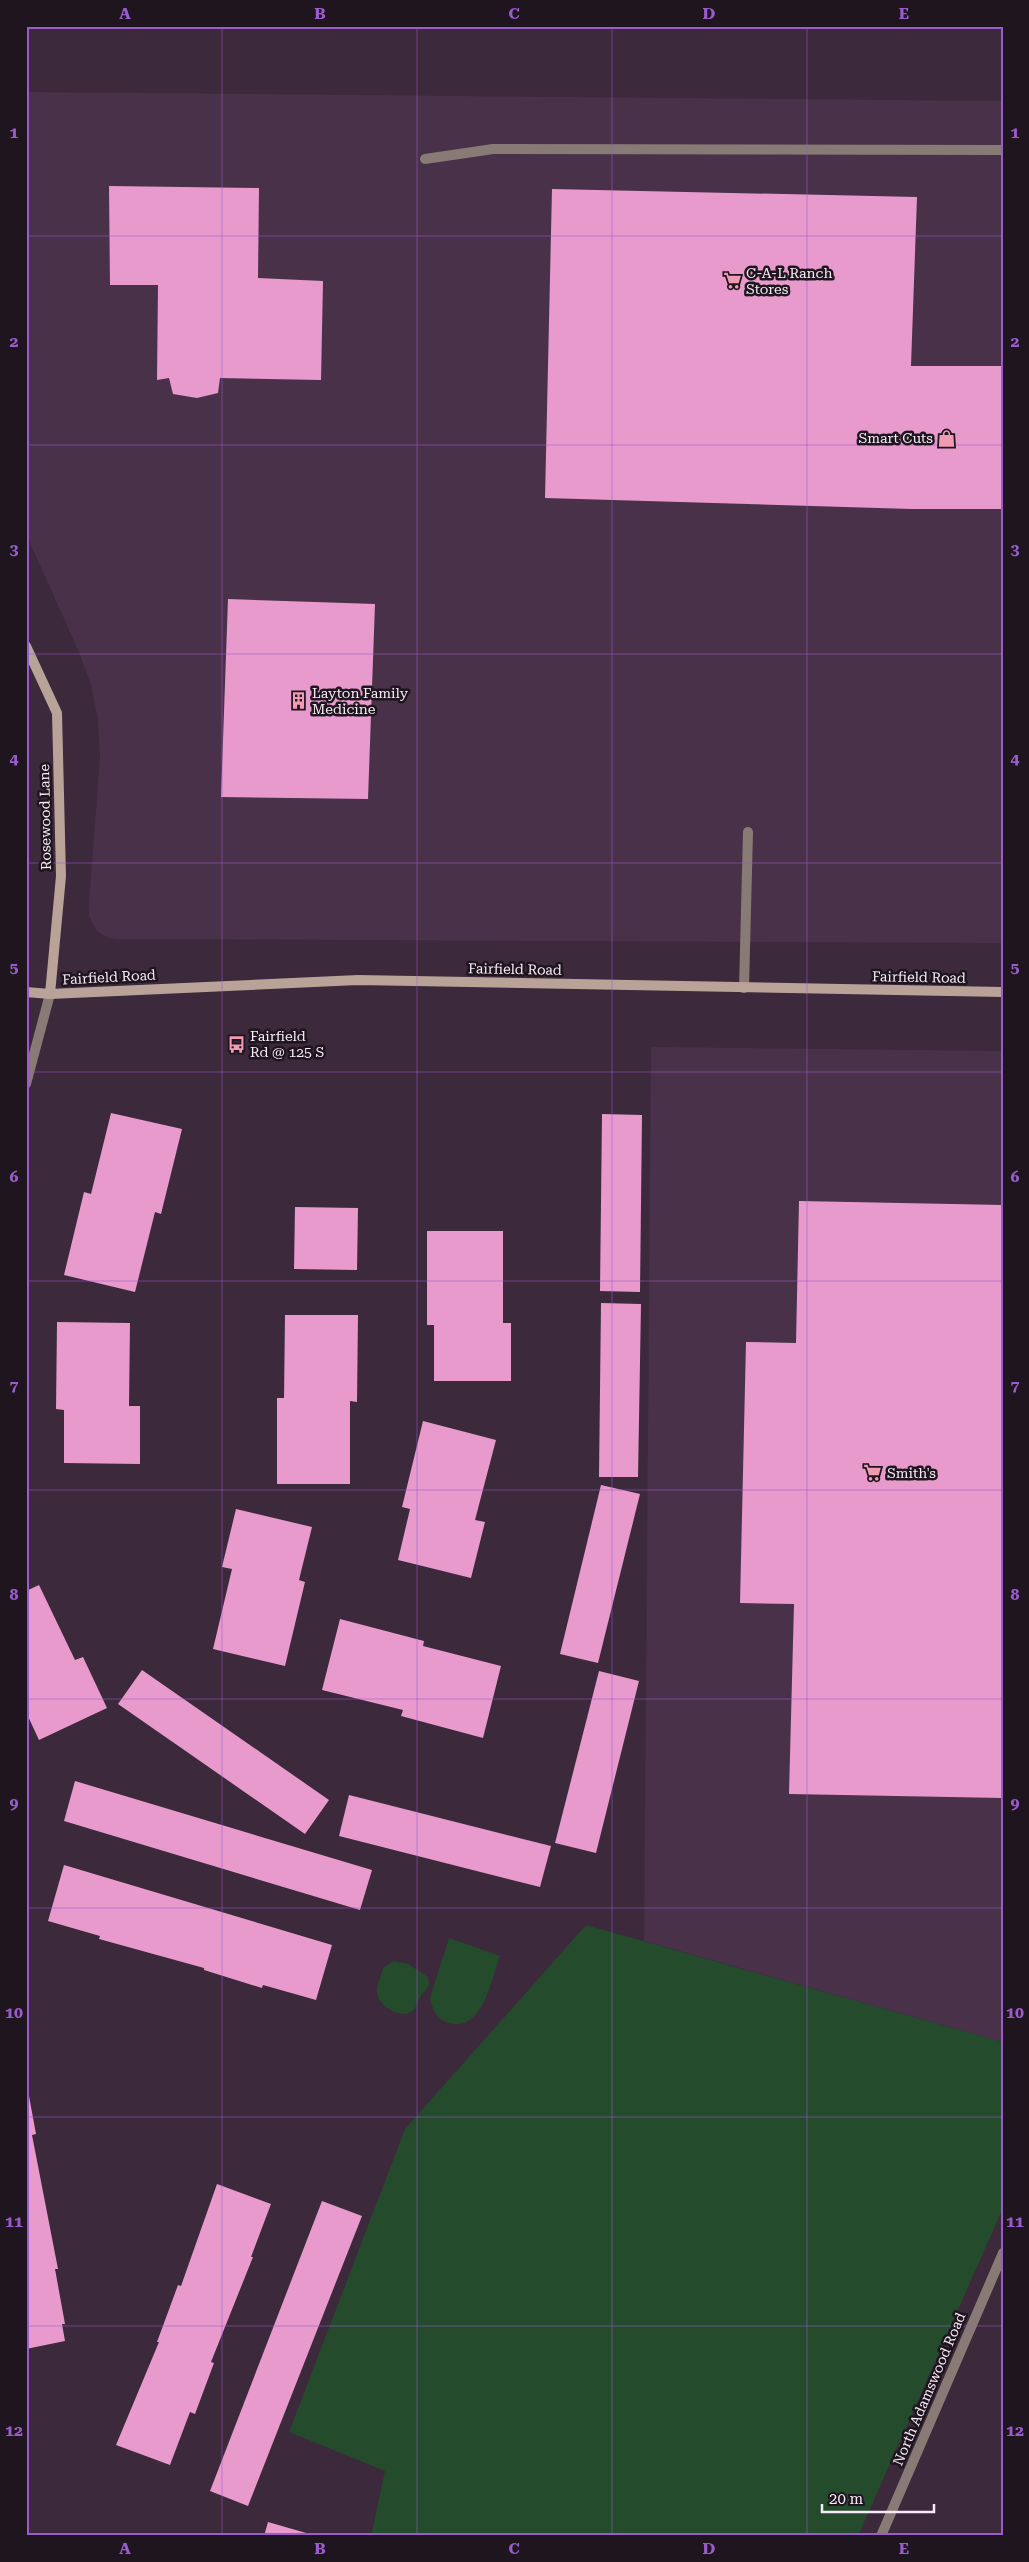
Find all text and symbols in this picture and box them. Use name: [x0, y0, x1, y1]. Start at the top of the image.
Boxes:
text: A: [119, 4, 131, 23]
text: B: [314, 4, 326, 23]
text: C: [508, 4, 520, 23]
text: D: [703, 4, 716, 23]
text: E: [899, 4, 909, 23]
text: 1: [10, 123, 19, 142]
text: 1: [1011, 123, 1020, 142]
place label: C-A-L Ranch Stores: [746, 265, 832, 297]
supermarket icon: C-A-L Ranch Stores: [722, 271, 742, 291]
text: 2: [10, 332, 19, 351]
text: 2: [1011, 332, 1020, 351]
shop icon: Smart Cuts: [937, 428, 957, 448]
place label: Smart Cuts: [858, 430, 933, 446]
text: 3: [10, 540, 19, 559]
text: 3: [1011, 540, 1020, 559]
place label: Layton Family Medicine: [312, 685, 409, 717]
building icon: Layton Family Medicine: [288, 691, 308, 711]
text: 4: [10, 749, 19, 768]
text: 4: [1011, 749, 1020, 768]
street label: Rosewood Lane: [36, 763, 54, 870]
text: 5: [10, 958, 19, 977]
text: 5: [1011, 958, 1020, 977]
street label: Fairfield Road: [468, 960, 562, 978]
street label: Fairfield Road: [62, 967, 156, 987]
street label: Fairfield Road: [872, 968, 966, 986]
place label: Fairfield Rd @ 125 S: [250, 1028, 324, 1060]
bus stop icon: Fairfield Rd @ 125 S: [226, 1034, 246, 1054]
text: 6: [10, 1167, 19, 1186]
text: 6: [1011, 1167, 1020, 1186]
text: 7: [10, 1376, 19, 1395]
text: 7: [1011, 1376, 1020, 1395]
supermarket icon: Smith's: [863, 1463, 883, 1483]
place label: Smith's: [887, 1465, 936, 1481]
text: 8: [10, 1585, 19, 1604]
text: 8: [1011, 1585, 1020, 1604]
text: 9: [10, 1794, 19, 1813]
text: 9: [1011, 1794, 1020, 1813]
text: 10: [5, 2003, 23, 2022]
text: 10: [1006, 2003, 1024, 2022]
text: 11: [5, 2212, 23, 2231]
text: 11: [1006, 2212, 1024, 2231]
street label: North Adamswood Road: [889, 2310, 969, 2468]
text: 12: [5, 2421, 23, 2440]
text: 12: [1006, 2421, 1024, 2440]
scale bar: [822, 2482, 934, 2514]
text: 20 m: [829, 2490, 864, 2508]
text: A: [119, 2539, 131, 2558]
text: B: [314, 2539, 326, 2558]
text: C: [508, 2539, 520, 2558]
text: D: [703, 2539, 716, 2558]
text: E: [899, 2539, 909, 2558]

